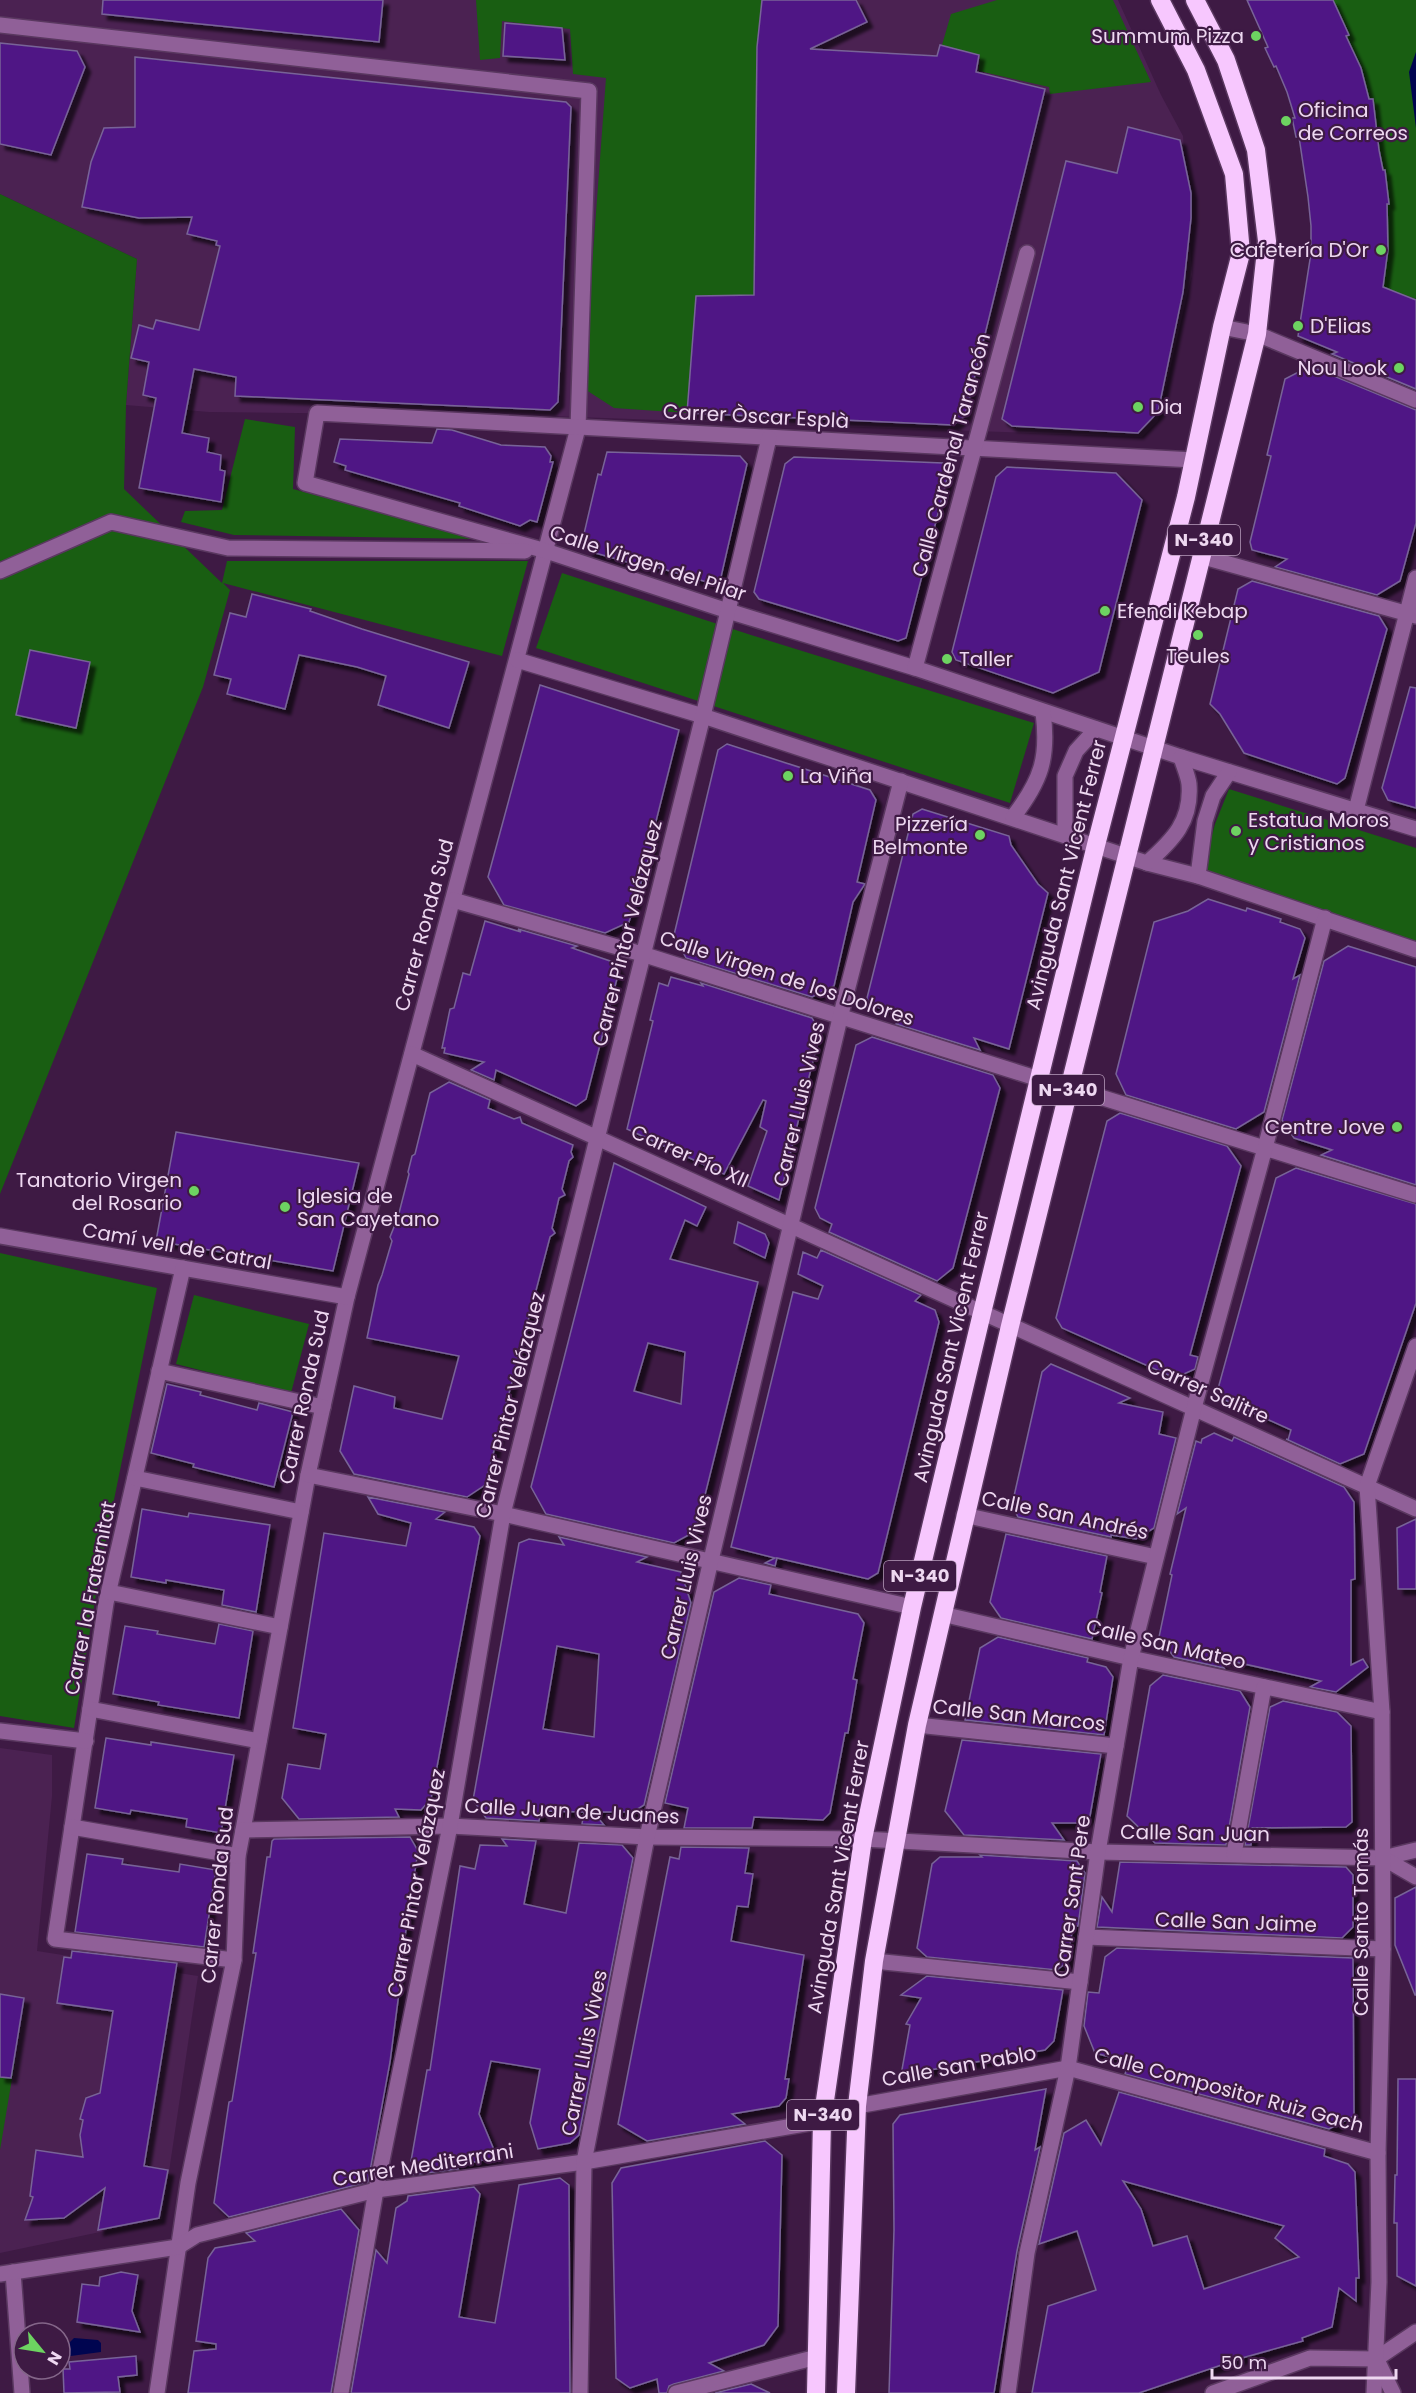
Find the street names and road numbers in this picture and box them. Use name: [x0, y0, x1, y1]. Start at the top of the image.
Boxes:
street label: Calle Cardenal Tarancón: [905, 330, 997, 580]
street label: Carrer Òscar Esplà: [662, 397, 850, 435]
street label: Calle Virgen del Pilar: [546, 518, 750, 608]
road number: N-340: [1168, 525, 1240, 555]
street label: Avinguda Sant Vicent Ferrer: [1019, 737, 1113, 1013]
street label: Carrer Pintor Velázquez: [585, 817, 669, 1049]
street label: Carrer Ronda Sud: [388, 836, 460, 1014]
street label: Calle Virgen de los Dolores: [656, 924, 918, 1032]
street label: Carrer Lluis Vives: [766, 1019, 832, 1189]
road number: N-340: [1032, 1075, 1104, 1105]
street label: Carrer Pío XII: [627, 1118, 753, 1194]
street label: Avinguda Sant Vicent Ferrer: [906, 1209, 996, 1485]
street label: Camí vell de Catral: [80, 1216, 274, 1276]
street label: Carrer Pintor Velázquez: [468, 1289, 552, 1521]
street label: Carrer Ronda Sud: [272, 1307, 336, 1487]
street label: Carrer Salitre: [1142, 1352, 1274, 1430]
street label: Calle San Andrés: [979, 1484, 1151, 1546]
street label: Carrer Lluis Vives: [653, 1492, 719, 1662]
street label: Carrer la Fraternitat: [57, 1499, 123, 1697]
road number: N-340: [884, 1561, 956, 1591]
street label: Calle San Mateo: [1083, 1612, 1249, 1676]
street label: Calle San Marcos: [931, 1692, 1107, 1738]
street label: Avinguda Sant Vicent Ferrer: [800, 1738, 876, 2016]
street label: Carrer Pintor Velázquez: [380, 1766, 452, 2000]
street label: Calle Juan de Juanes: [464, 1791, 680, 1831]
street label: Carrer Ronda Sud: [194, 1805, 240, 1985]
street label: Carrer Sant Pere: [1047, 1813, 1097, 1979]
street label: Calle San Juan: [1120, 1818, 1270, 1848]
street label: Calle Santo Tomás: [1347, 1828, 1375, 2016]
street label: Calle San Jaime: [1155, 1905, 1317, 1939]
street label: Carrer Lluis Vives: [554, 1968, 614, 2138]
street label: Calle San Pablo: [880, 2039, 1038, 2093]
street label: Calle Compositor Ruiz Gach: [1091, 2040, 1367, 2140]
road number: N-340: [787, 2100, 859, 2130]
street label: Carrer Mediterrani: [330, 2137, 516, 2193]

